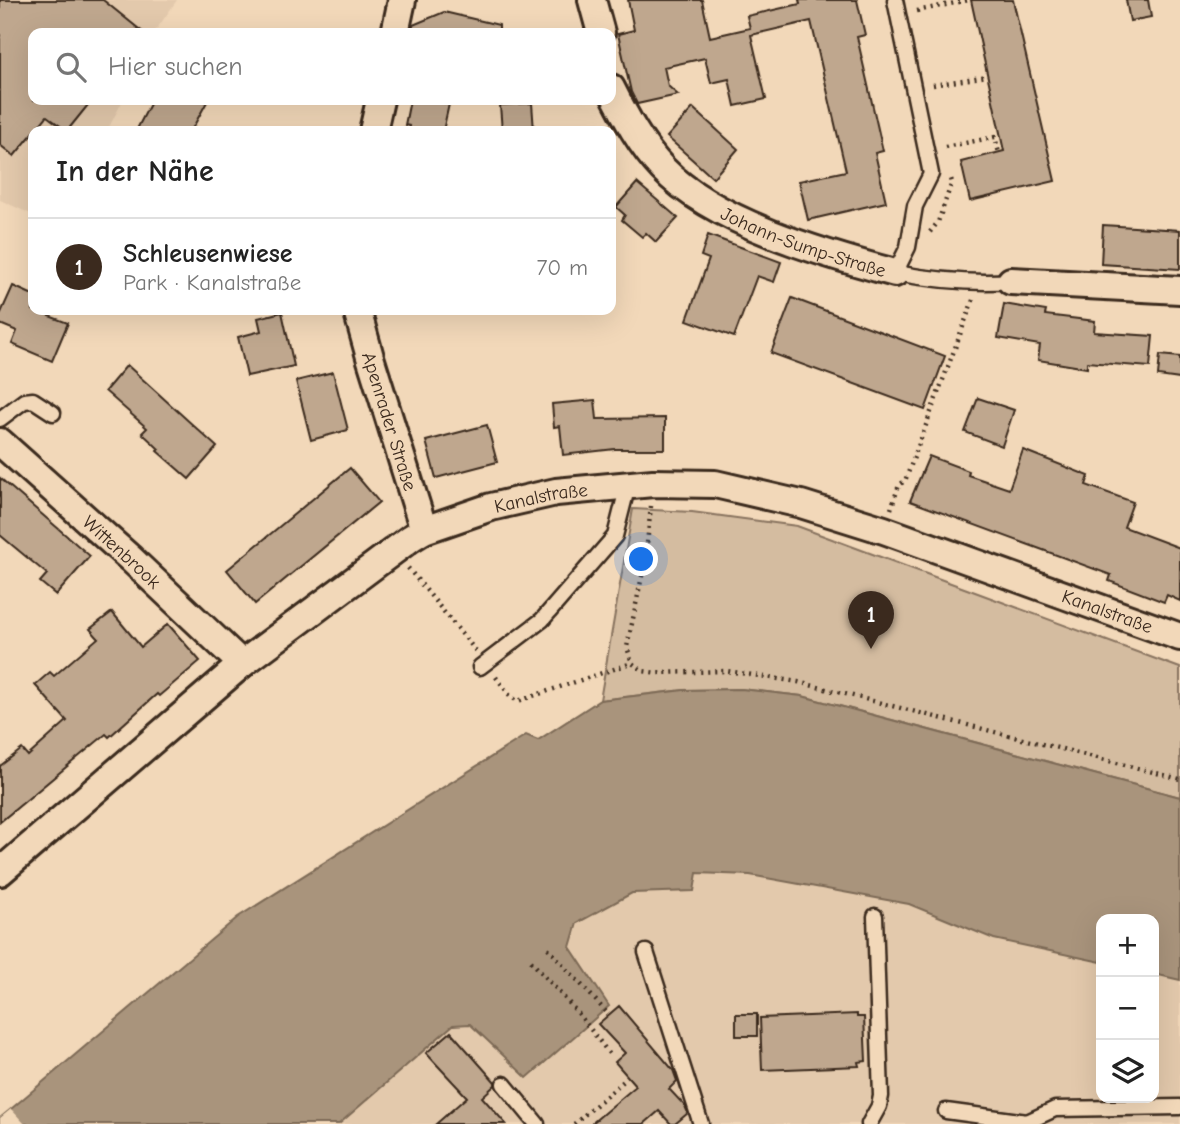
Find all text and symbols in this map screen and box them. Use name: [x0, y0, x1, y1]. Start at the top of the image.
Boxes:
search box: [28, 28, 616, 105]
icon: search: [52, 48, 90, 86]
text: Hier suchen: [108, 52, 243, 82]
text: In der Nähe: [56, 154, 214, 189]
street label: Johann-Sump-Straße: [717, 203, 888, 282]
text: Schleusenwiese: [123, 239, 292, 269]
text: 1: [74, 254, 84, 281]
text: 70 m: [536, 254, 588, 281]
text: Park · Kanalstraße: [123, 269, 301, 296]
street label: Apenrader Straße: [357, 349, 421, 494]
street label: Kanalstraße: [492, 479, 589, 518]
street label: Wittenbrook: [78, 511, 166, 594]
your location: [624, 542, 658, 576]
street label: Kanalstraße: [1059, 585, 1155, 638]
pin: 1: [848, 591, 894, 649]
map controls: [1096, 914, 1159, 1103]
button: +: [1096, 914, 1159, 977]
button: −: [1096, 977, 1159, 1040]
button: layers: [1096, 1040, 1159, 1103]

